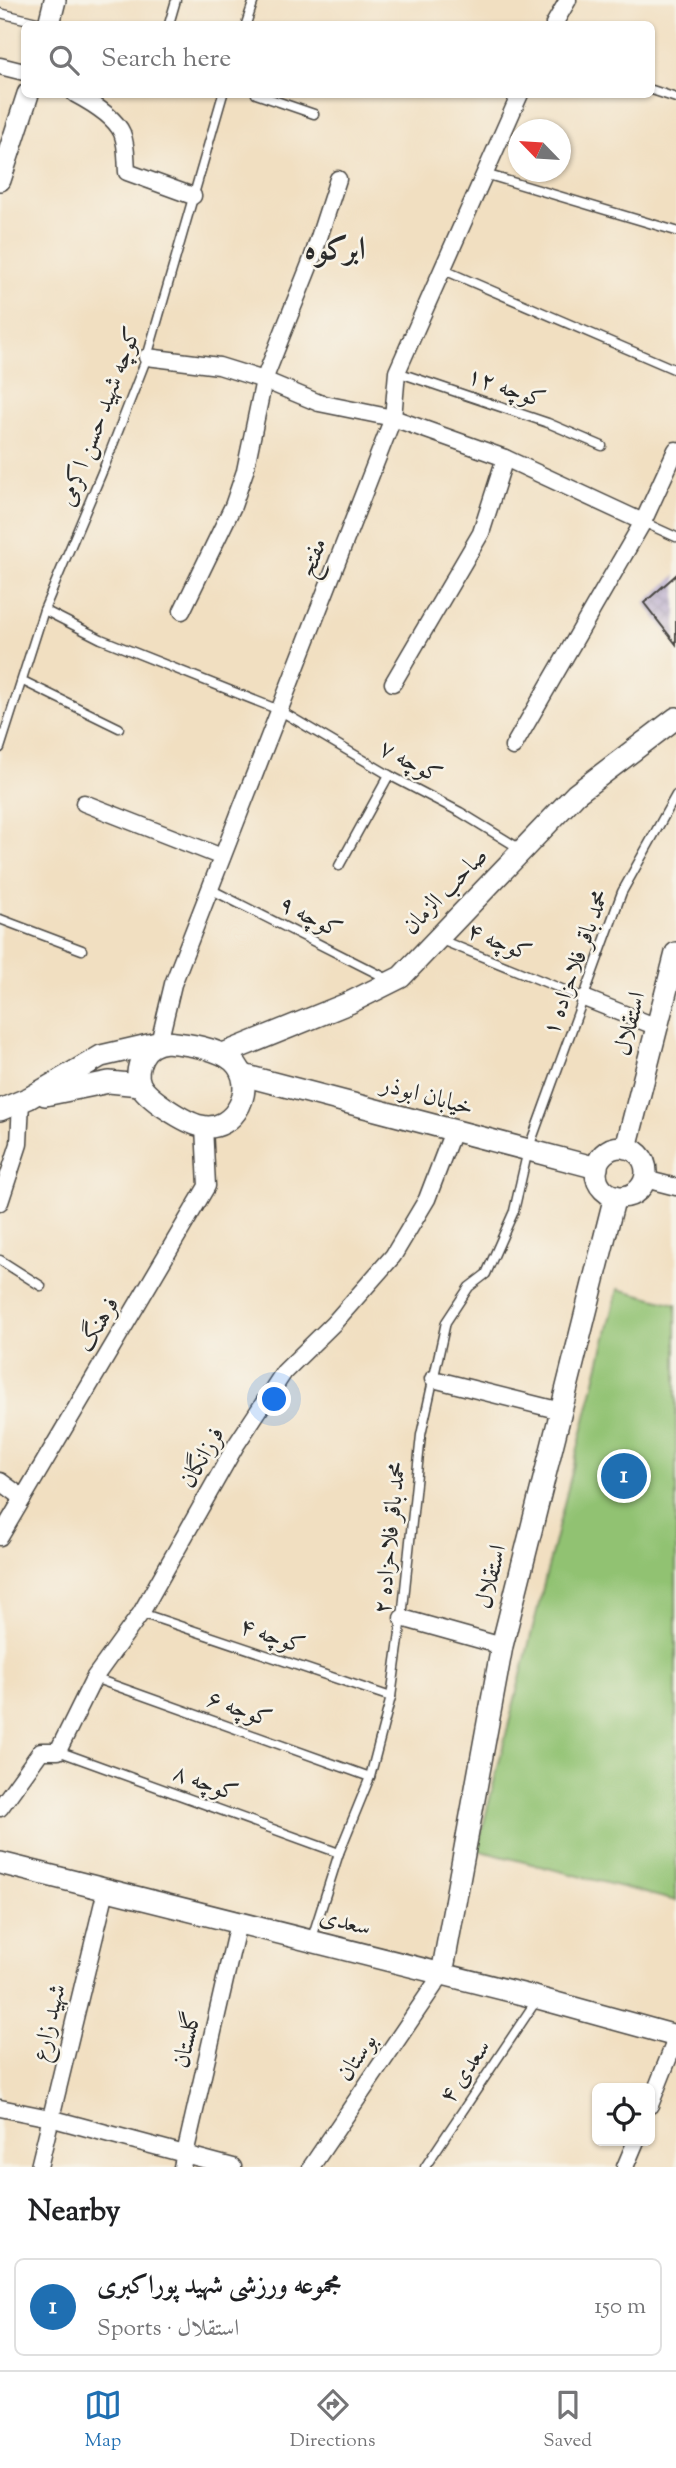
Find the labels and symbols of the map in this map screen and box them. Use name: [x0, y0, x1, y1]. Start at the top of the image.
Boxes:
north arrow: [508, 119, 571, 182]
district label: ابرکوه: [304, 228, 366, 274]
street label: کوچه شهید حسن اکرمی: [51, 322, 151, 512]
street label: کوچه ۱۲: [462, 360, 550, 418]
street label: مفتح: [291, 533, 339, 583]
street label: کوچه ۷: [372, 732, 448, 794]
street label: صاحب الزمان: [395, 841, 497, 943]
street label: محمد باقر فلاحزاده ۱: [535, 885, 619, 1041]
street label: کوچه ۹: [272, 888, 348, 948]
street label: کوچه ۴: [462, 915, 536, 971]
street label: استقلال: [607, 988, 655, 1060]
street label: خیابان ابوذر: [375, 1068, 477, 1126]
street label: فرهنگ: [69, 1291, 129, 1359]
your location: [257, 1382, 291, 1416]
street label: فرزانگان: [172, 1421, 234, 1495]
pin: 1: [601, 1450, 647, 1502]
street label: محمد باقر فلاحزاده ۲: [366, 1460, 416, 1616]
street label: استقلال: [468, 1541, 516, 1613]
street label: کوچه ۴: [235, 1610, 309, 1664]
street label: کوچه ۶: [202, 1683, 276, 1737]
street label: کوچه ۸: [168, 1757, 242, 1811]
street label: سعدی: [316, 1900, 374, 1946]
street label: شهید زارع: [24, 1981, 77, 2066]
street label: گلستان: [165, 2008, 211, 2072]
street label: بوستان: [329, 2027, 387, 2089]
street label: سعدی ۴: [432, 2033, 500, 2111]

